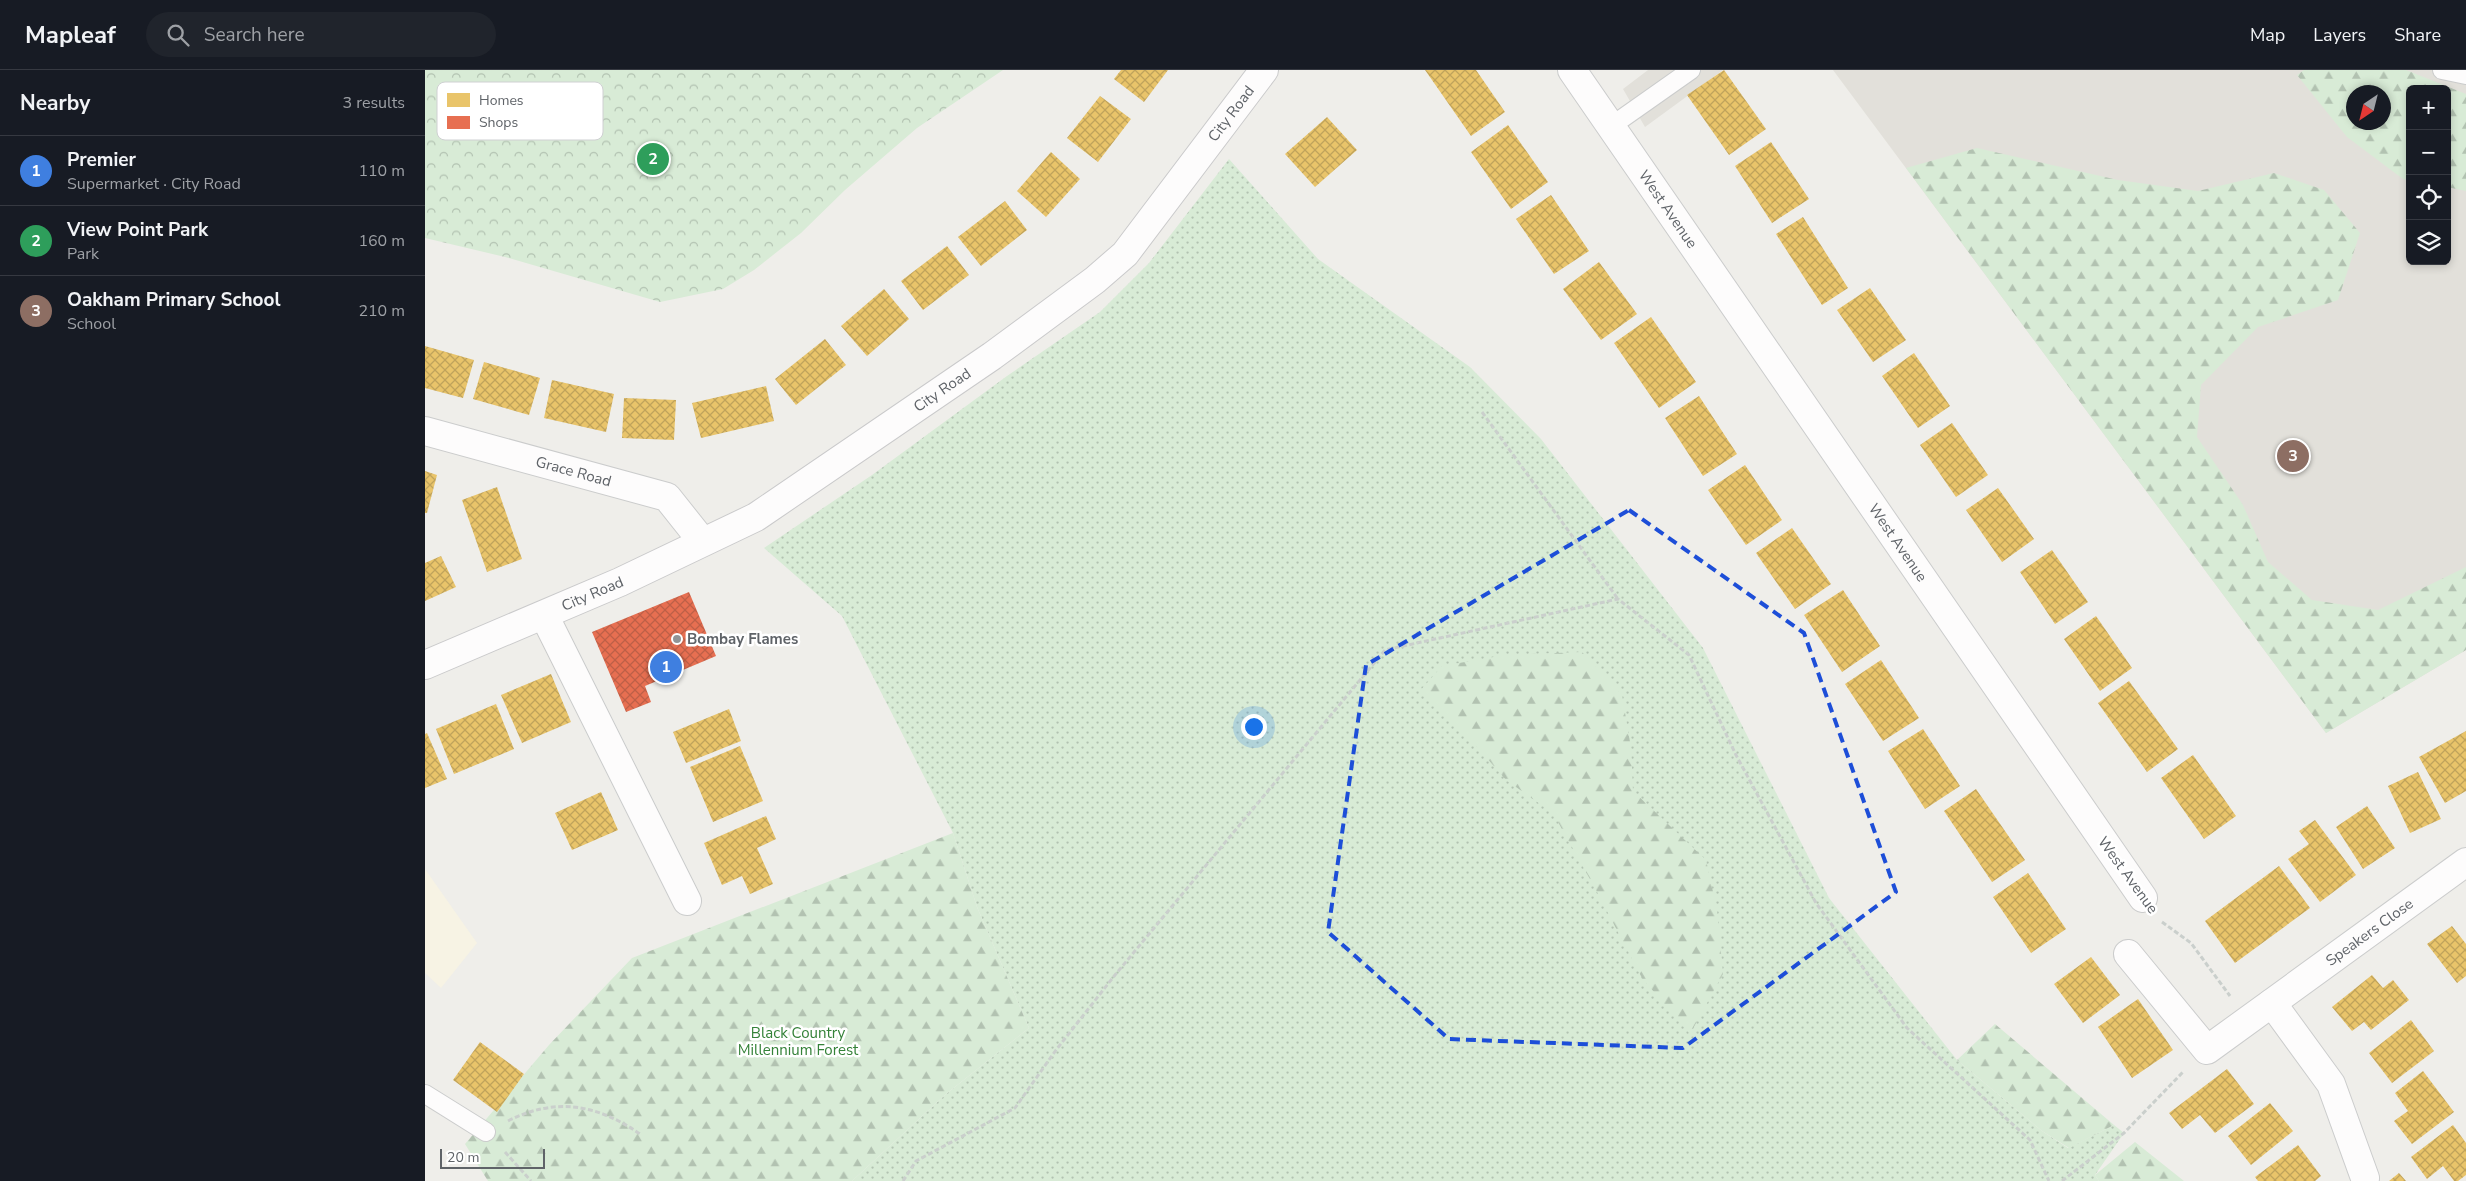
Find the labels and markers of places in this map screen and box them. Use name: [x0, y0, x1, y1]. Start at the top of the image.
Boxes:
pin: 2: [637, 140, 669, 178]
pin: 3: [2277, 437, 2309, 475]
place label: Bombay Flames: [687, 629, 798, 649]
marker: Bombay Flames: [671, 633, 683, 645]
pin: 1: [650, 648, 682, 686]

